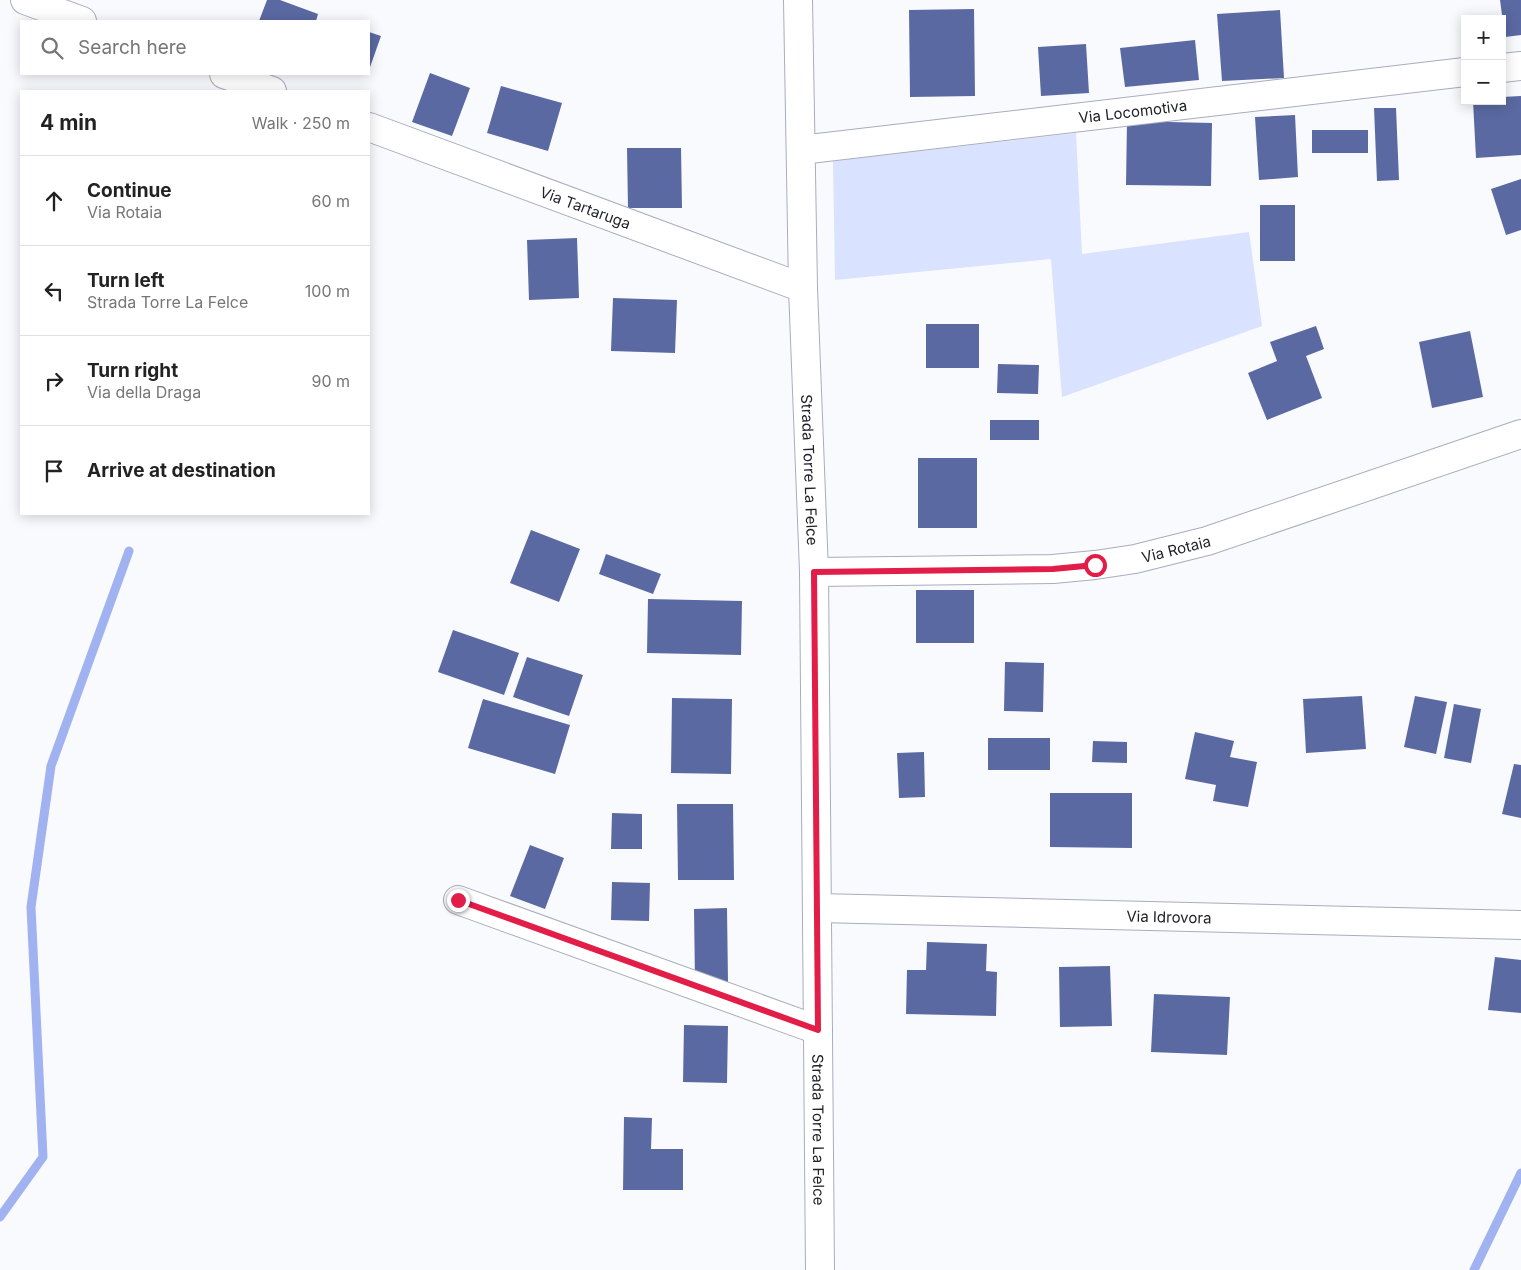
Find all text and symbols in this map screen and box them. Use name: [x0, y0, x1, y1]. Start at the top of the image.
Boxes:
map controls: [1461, 15, 1506, 105]
button: +: [1461, 15, 1506, 60]
search box: [20, 20, 370, 75]
icon: search: [38, 34, 66, 62]
text: Search here: [78, 36, 187, 59]
button: −: [1461, 60, 1506, 105]
street label: Via Locomotiva: [1077, 95, 1188, 127]
text: 4 min: [40, 110, 97, 135]
text: Walk · 250 m: [252, 113, 350, 133]
text: Continue: [87, 179, 172, 202]
street label: Via Tartaruga: [538, 182, 633, 233]
icon: ahead: [40, 187, 68, 215]
text: 60 m: [311, 191, 350, 211]
text: Via Rotaia: [87, 202, 162, 222]
text: Turn left: [87, 269, 165, 292]
icon: left: [40, 277, 68, 305]
text: 100 m: [305, 281, 350, 301]
text: Strada Torre La Felce: [87, 292, 248, 312]
text: Turn right: [87, 359, 178, 382]
icon: right: [40, 367, 68, 395]
text: 90 m: [311, 371, 350, 391]
text: Via della Draga: [87, 382, 201, 402]
street label: Strada Torre La Felce: [798, 394, 822, 546]
icon: arrive: [40, 457, 68, 485]
text: Arrive at destination: [87, 459, 276, 482]
street label: Via Rotaia: [1140, 531, 1213, 567]
route start: [1084, 554, 1107, 577]
route end: [447, 889, 470, 912]
street label: Via Idrovora: [1126, 906, 1212, 927]
street label: Strada Torre La Felce: [809, 1054, 829, 1205]

